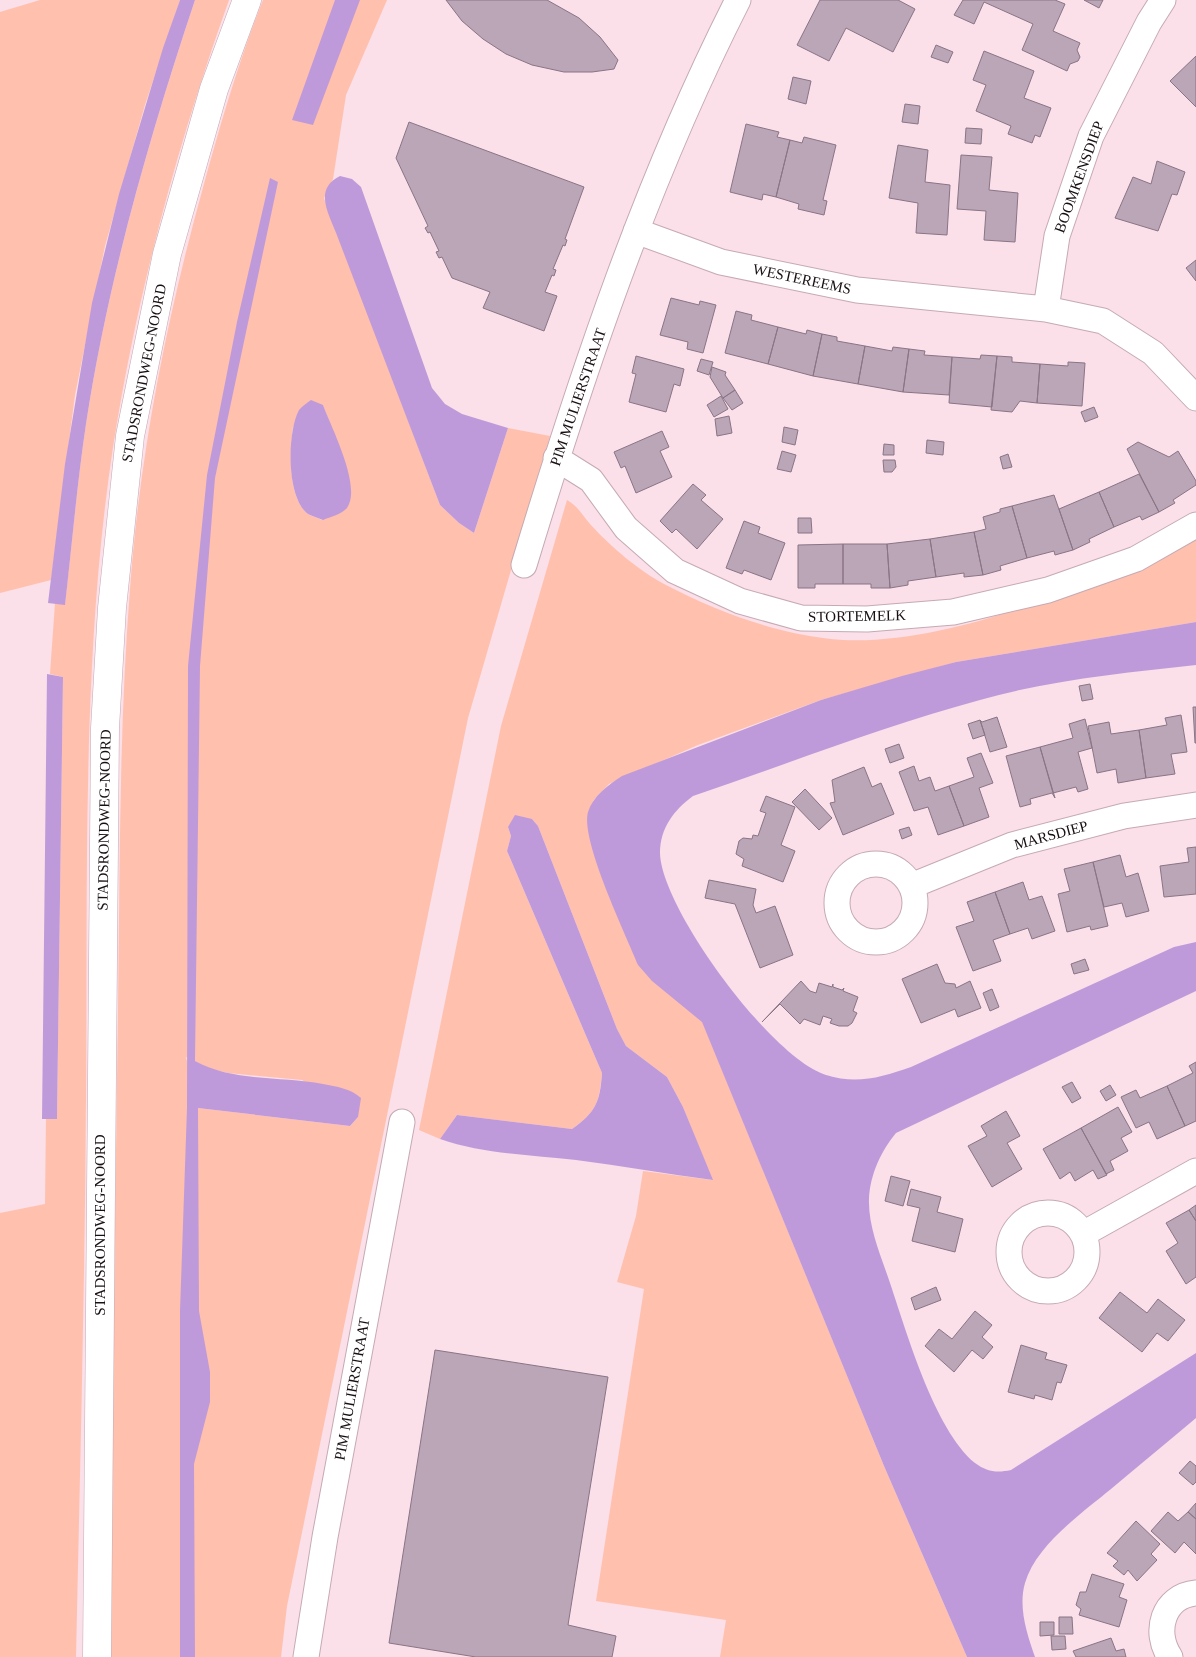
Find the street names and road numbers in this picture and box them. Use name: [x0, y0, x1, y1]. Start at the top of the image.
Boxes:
street label: BOOMKENSDIEP: [1051, 119, 1107, 235]
street label: WESTEREEMS: [751, 261, 853, 297]
street label: STADSRONDWEG-NOORD: [119, 282, 169, 464]
street label: PIM MULIERSTRAAT: [547, 326, 609, 468]
street label: STORTEMELK: [808, 607, 906, 625]
street label: STADSRONDWEG-NOORD: [94, 729, 114, 911]
street label: MARSDIEP: [1012, 817, 1090, 853]
street label: STADSRONDWEG-NOORD: [92, 1134, 108, 1316]
street label: PIM MULIERSTRAAT: [332, 1316, 372, 1462]

